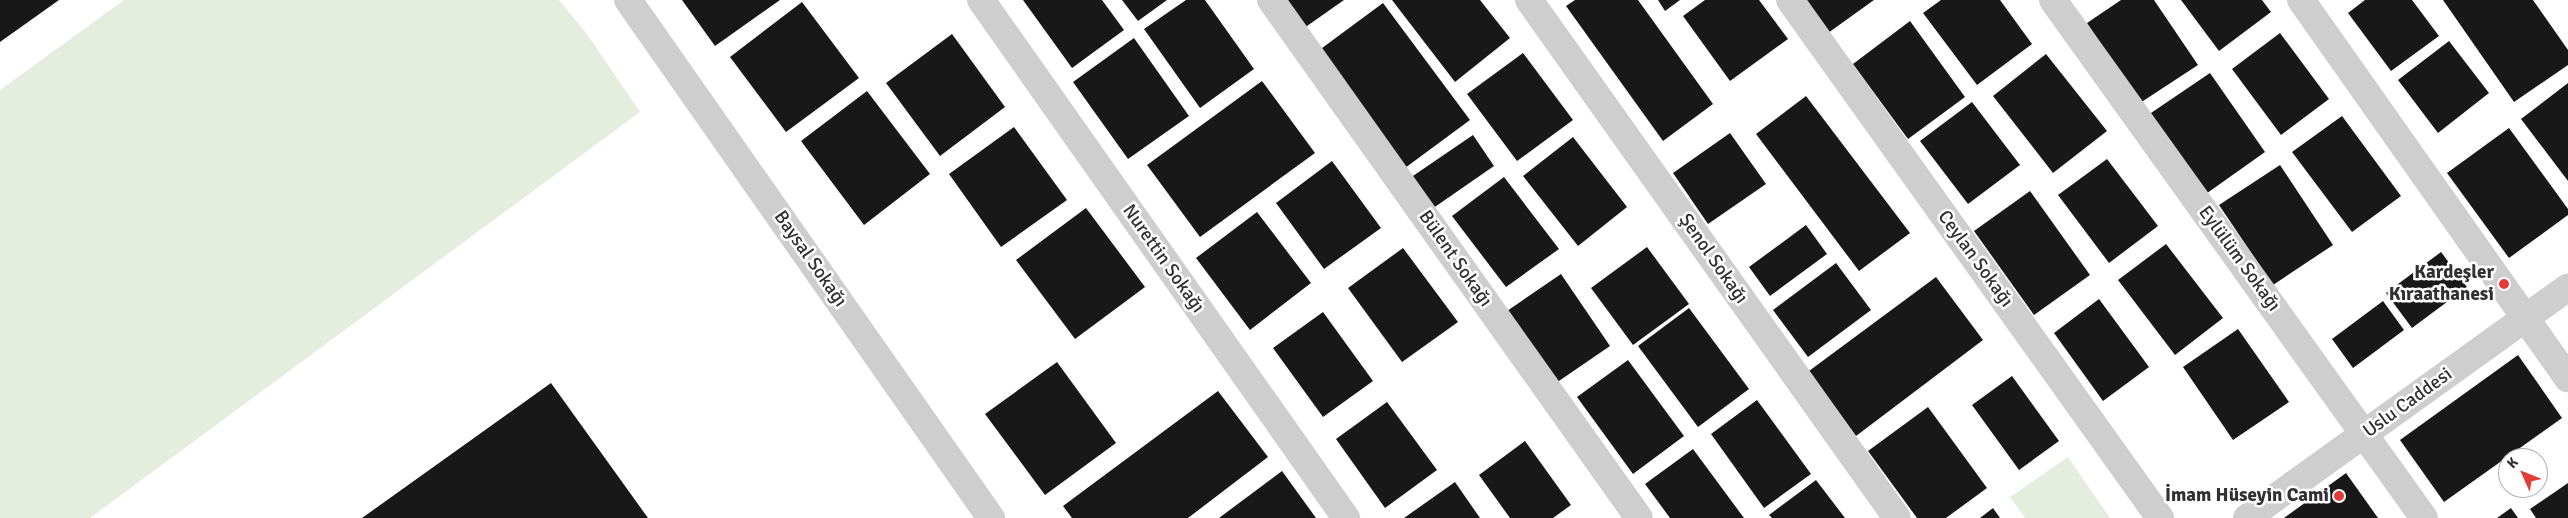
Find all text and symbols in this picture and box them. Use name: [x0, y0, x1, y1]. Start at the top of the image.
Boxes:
street label: Nurettin Sokağı: [1117, 200, 1209, 318]
street label: Eylülüm Sokağı: [2193, 202, 2285, 316]
street label: Bülent Sokağı: [1413, 206, 1497, 312]
street label: Ceylan Sokağı: [1932, 206, 2018, 312]
street label: Baysal Sokağı: [768, 207, 852, 311]
street label: Şenol Sokağı: [1674, 210, 1752, 308]
place label: Kardeşler Kıraathanesi: [2389, 262, 2494, 306]
marker: Kardeşler Kıraathanesi: [2498, 278, 2510, 290]
street label: Uslu Caddesi: [2359, 363, 2457, 443]
north arrow: [2498, 448, 2548, 498]
text: K: [2503, 454, 2522, 472]
place label: İmam Hüseyin Cami: [2165, 485, 2329, 507]
marker: İmam Hüseyin Cami: [2333, 490, 2345, 502]

